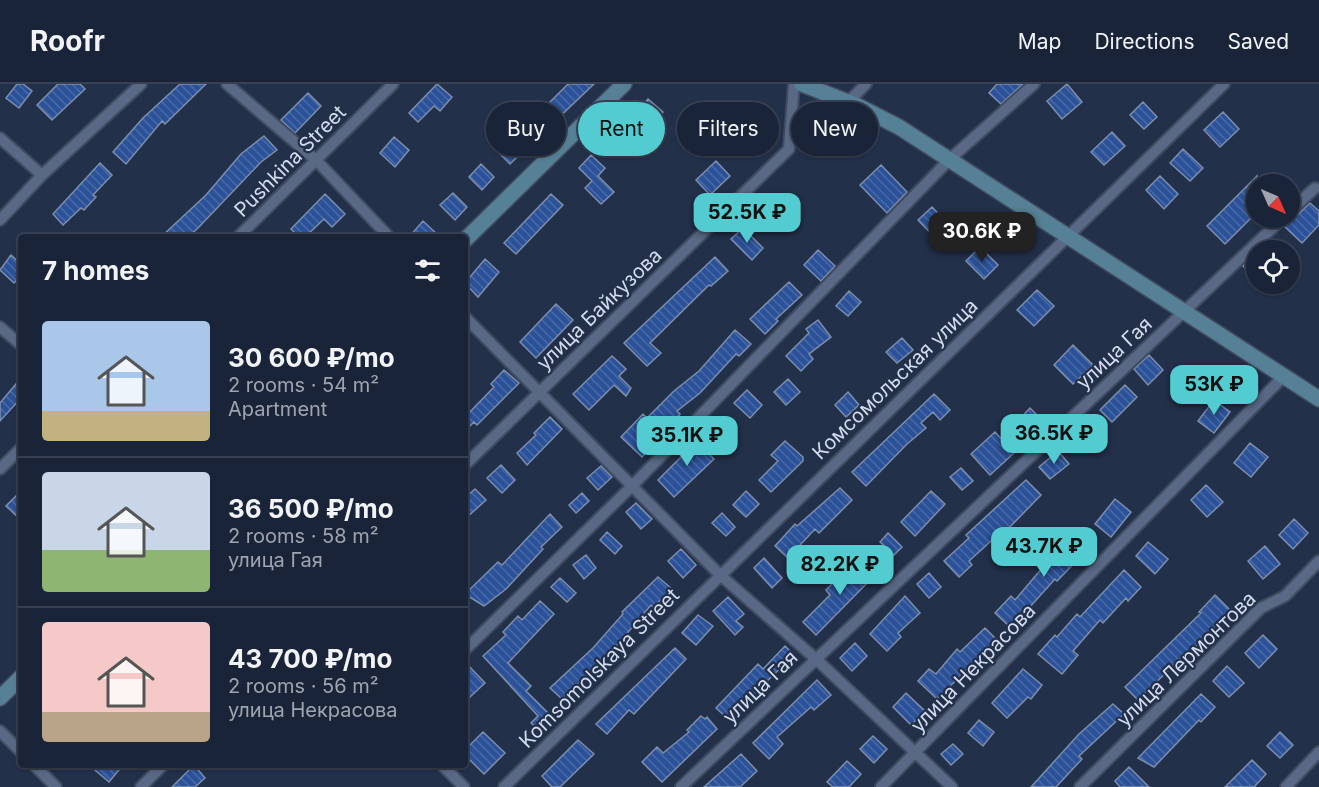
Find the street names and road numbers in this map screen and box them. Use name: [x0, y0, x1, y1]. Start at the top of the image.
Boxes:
street label: Pushkina Street: [229, 100, 351, 222]
street label: улица Байкузова: [531, 243, 667, 375]
street label: Комсомольская улица: [807, 294, 983, 464]
street label: улица Гая: [1071, 312, 1157, 394]
street label: Komsomolskaya Street: [514, 583, 684, 753]
street label: улица Лермонтова: [1111, 586, 1261, 732]
street label: улица Некрасова: [906, 599, 1040, 737]
street label: улица Гая: [718, 645, 802, 729]

